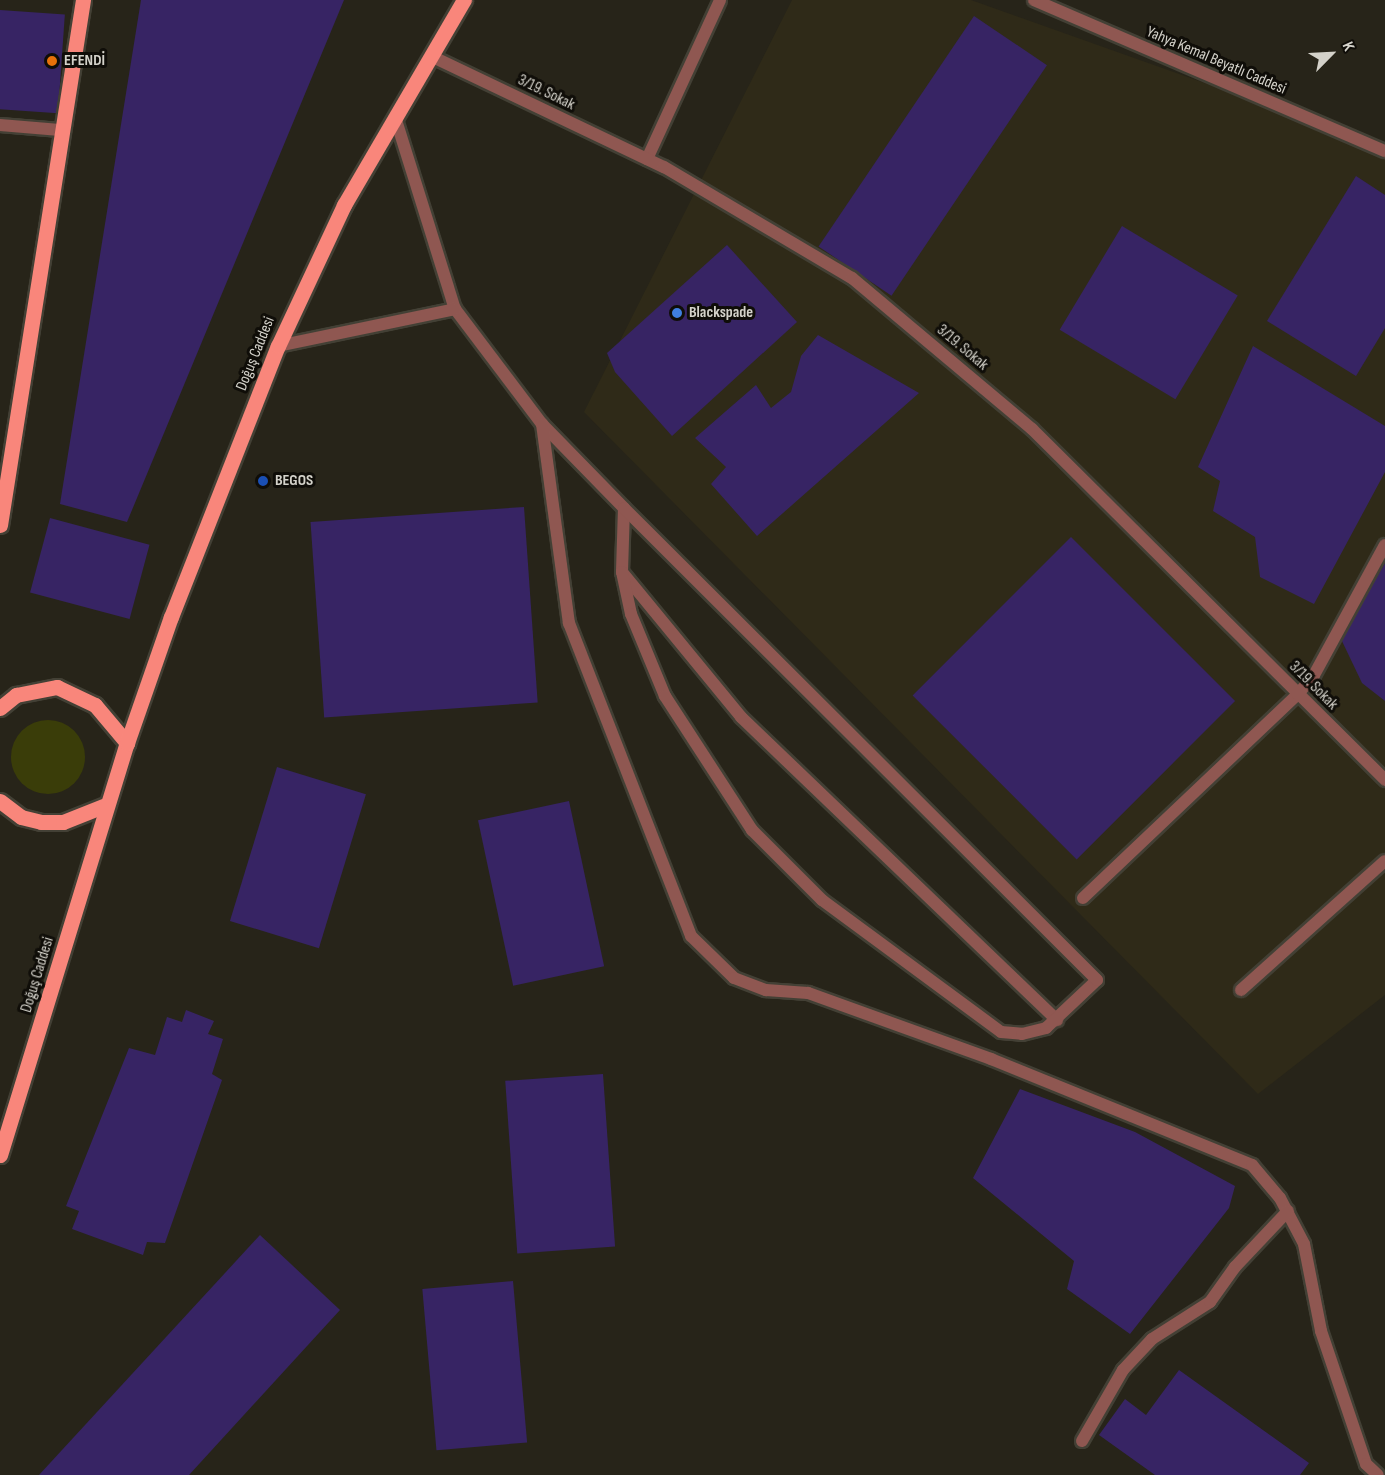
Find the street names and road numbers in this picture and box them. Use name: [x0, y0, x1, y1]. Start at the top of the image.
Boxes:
street label: Yahya Kemal Beyatlı Caddesi: [1143, 23, 1289, 99]
street label: 3/19. Sokak: [514, 71, 578, 115]
street label: Doğuş Caddesi: [232, 314, 280, 394]
street label: 3/19. Sokak: [932, 321, 992, 375]
street label: 3/19. Sokak: [1285, 658, 1341, 714]
street label: Doğuş Caddesi: [17, 935, 59, 1015]

